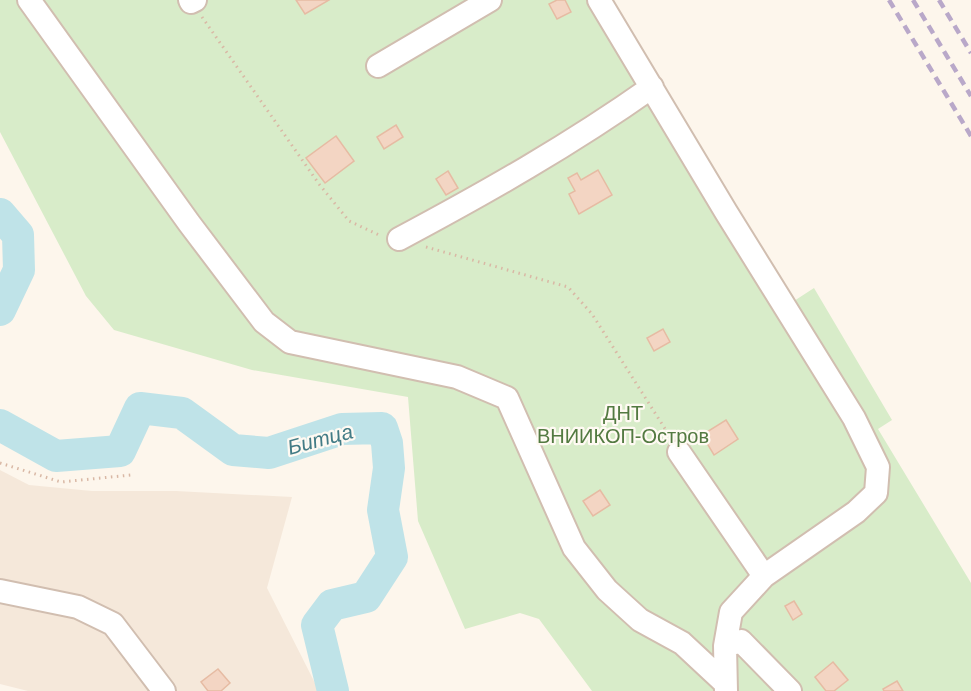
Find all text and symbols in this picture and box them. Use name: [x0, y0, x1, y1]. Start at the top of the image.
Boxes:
park label: ДНТ ВНИИКОП-Остров: [537, 402, 709, 447]
water label: Битца: [285, 419, 355, 459]

